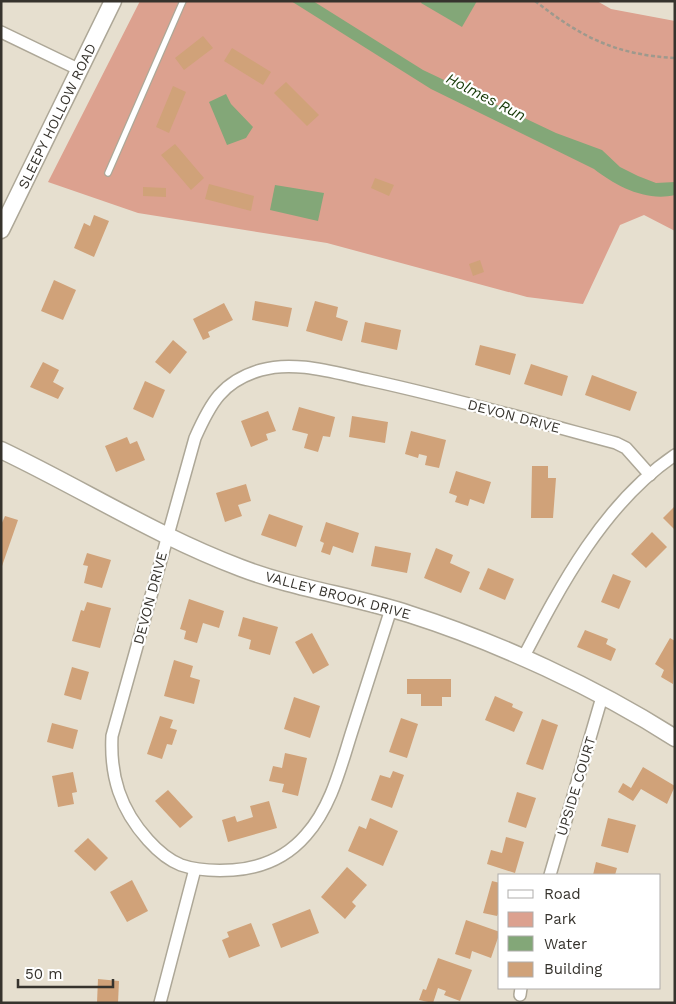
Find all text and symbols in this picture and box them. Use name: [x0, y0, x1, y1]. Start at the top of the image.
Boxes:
street label: SLEEPY HOLLOW ROAD: [15, 41, 99, 191]
water label: Holmes Run: [443, 69, 529, 125]
street label: DEVON DRIVE: [466, 396, 562, 436]
street label: DEVON DRIVE: [130, 550, 170, 646]
street label: VALLEY BROOK DRIVE: [263, 568, 413, 622]
street label: UPSIDE COURT: [553, 734, 599, 838]
legend: [498, 874, 661, 989]
text: Road: [544, 885, 581, 903]
text: Park: [544, 910, 577, 928]
text: Water: [544, 935, 587, 953]
scale bar: [18, 956, 112, 988]
text: Building: [544, 960, 602, 978]
text: 50 m: [25, 965, 62, 983]

